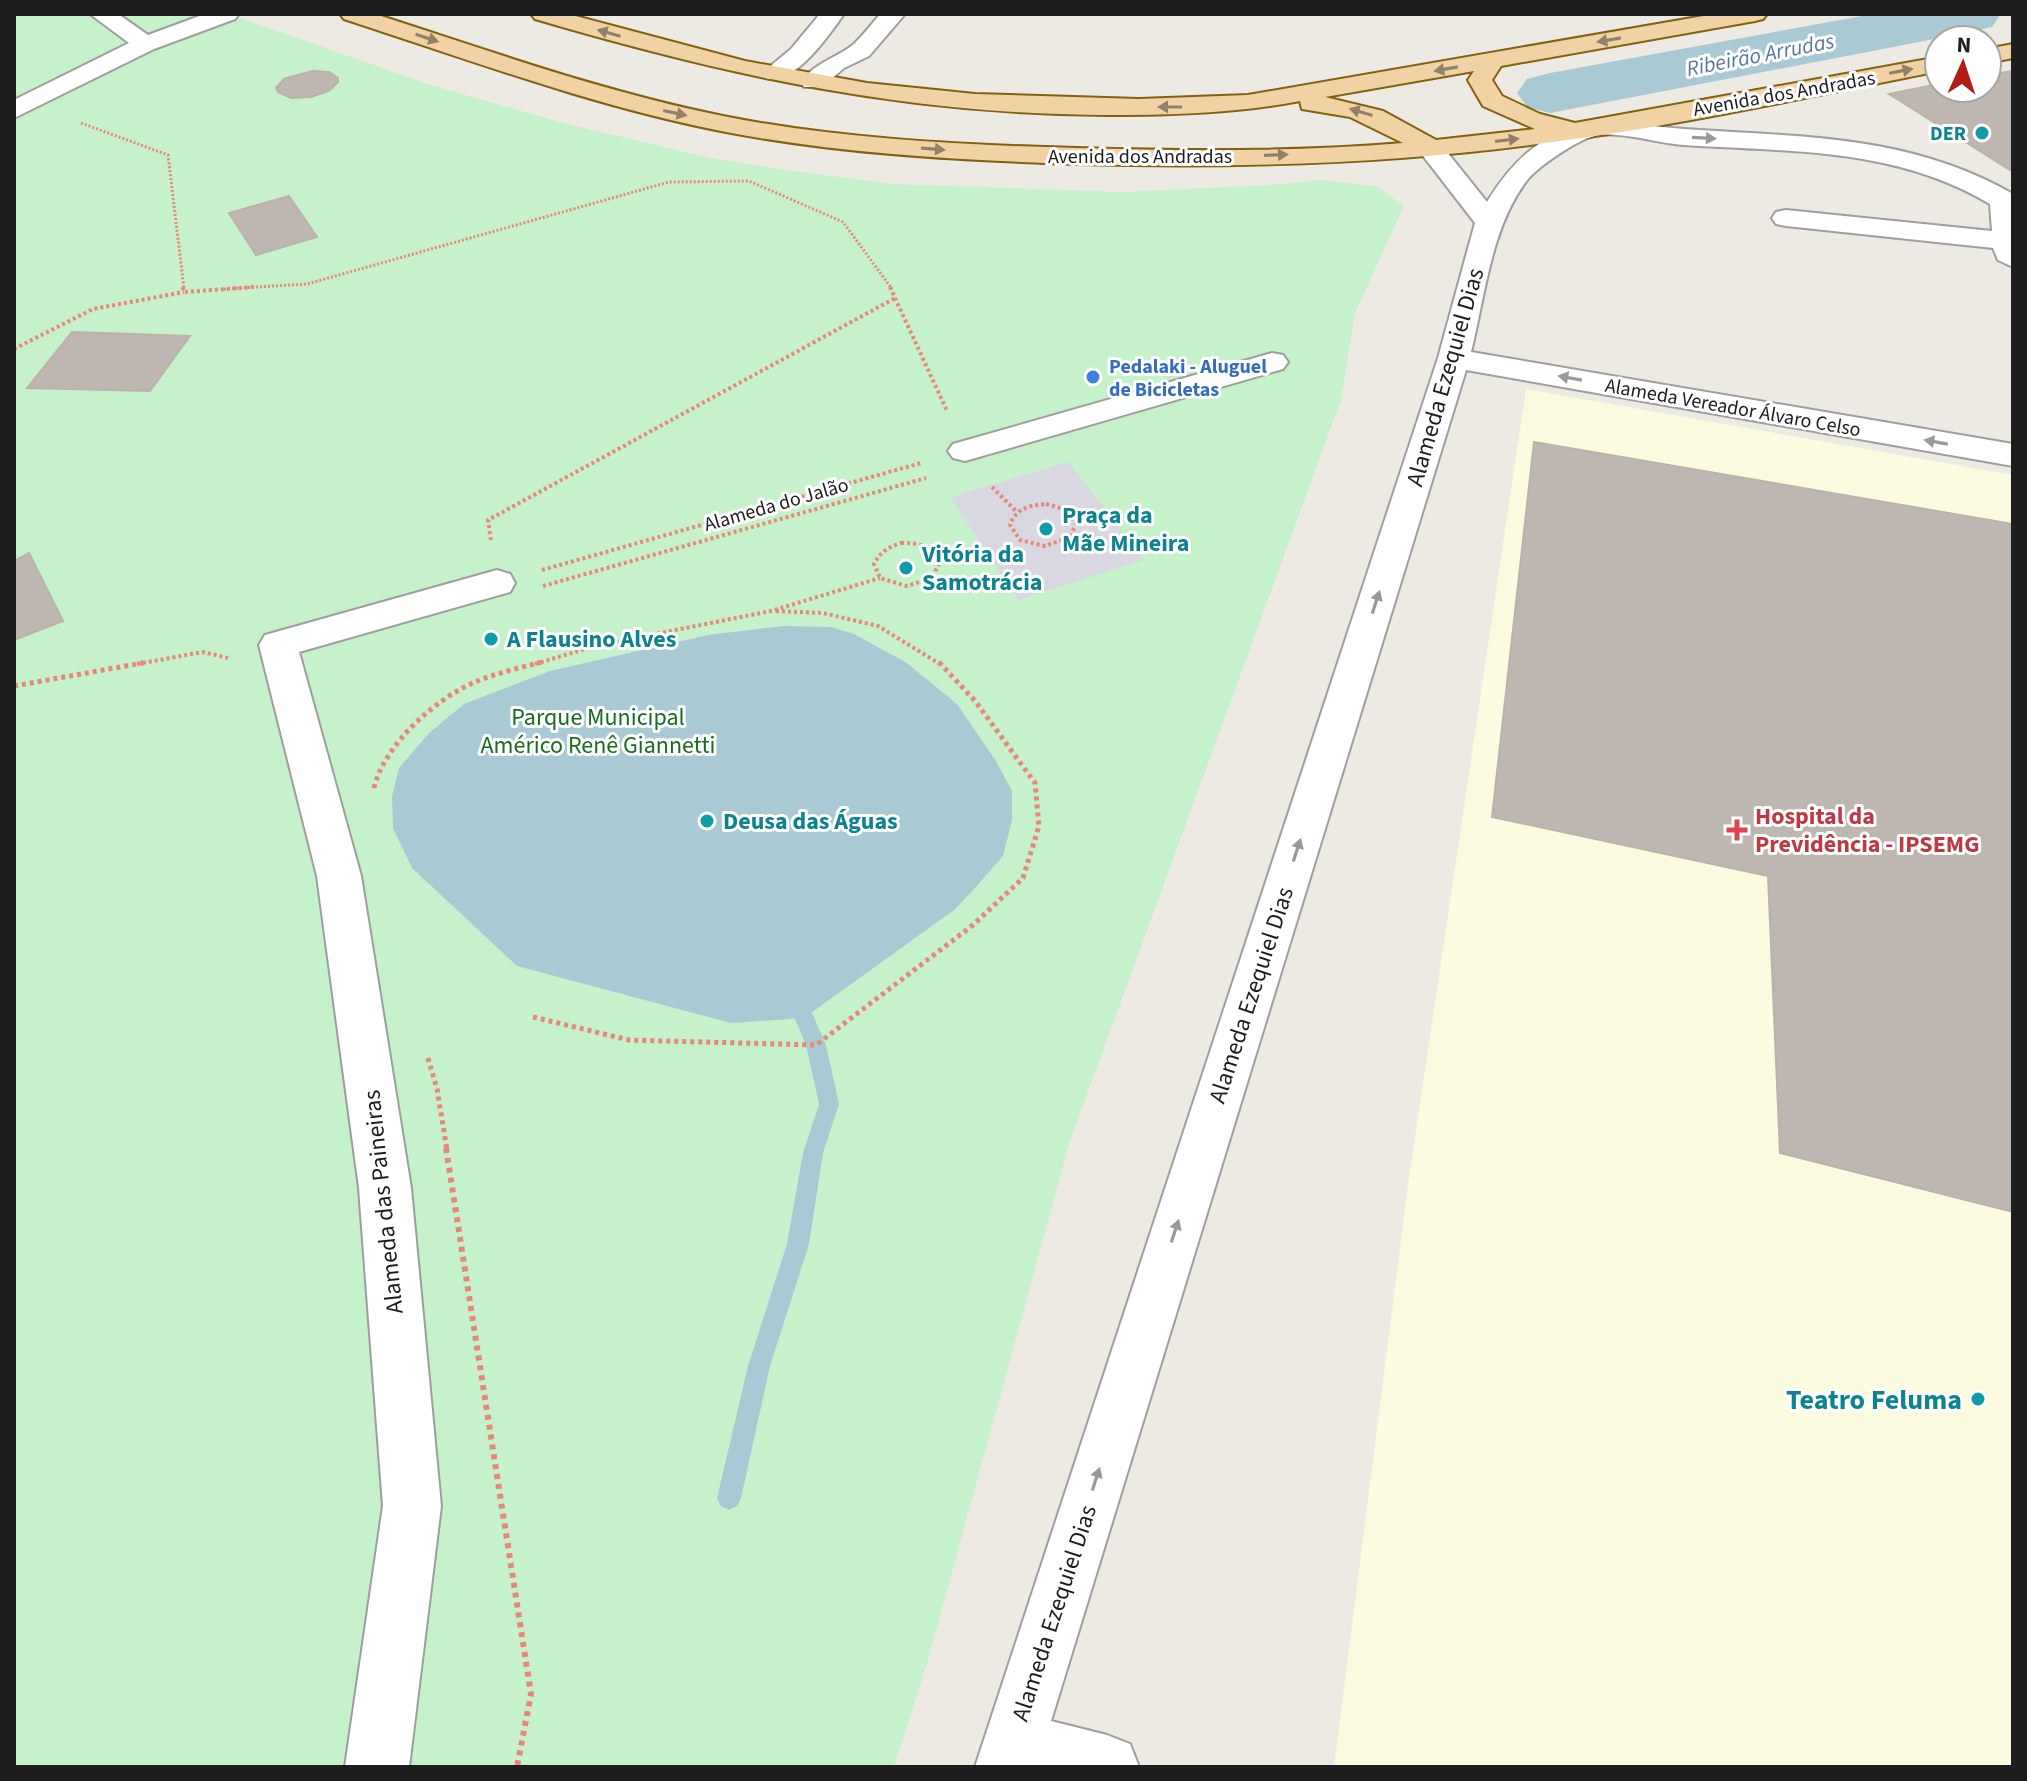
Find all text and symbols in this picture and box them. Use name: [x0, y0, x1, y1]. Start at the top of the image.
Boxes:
north arrow: [1923, 24, 2003, 104]
water label: Ribeirão Arrudas: [1684, 25, 1837, 85]
one-way arrow: [597, 26, 621, 39]
text: N: [1956, 29, 1972, 61]
one-way arrow: [415, 32, 439, 45]
one-way arrow: [1596, 34, 1621, 46]
one-way arrow: [1433, 63, 1458, 75]
street label: Avenida dos Andradas: [1691, 64, 1877, 124]
one-way arrow: [1889, 65, 1914, 77]
one-way arrow: [1157, 101, 1182, 113]
one-way arrow: [1349, 105, 1373, 117]
one-way arrow: [663, 107, 688, 120]
place label: DER: [1930, 120, 1966, 148]
marker: DER: [1973, 124, 1991, 142]
one-way arrow: [1692, 132, 1717, 145]
one-way arrow: [1495, 133, 1520, 146]
one-way arrow: [921, 143, 946, 156]
street label: Avenida dos Andradas: [1048, 143, 1232, 171]
one-way arrow: [1264, 149, 1289, 162]
street label: Alameda Ezequiel Dias: [1398, 264, 1493, 490]
place label: Pedalaki - Aluguel de Bicicletas: [1109, 353, 1267, 404]
marker: Pedalaki - Aluguel de Bicicletas: [1084, 368, 1102, 386]
one-way arrow: [1557, 372, 1582, 384]
street label: Alameda Vereador Álvaro Celso: [1603, 372, 1863, 444]
one-way arrow: [1923, 435, 1948, 447]
street label: Alameda do Jalão: [701, 471, 852, 539]
place label: Praça da Mãe Mineira: [1062, 498, 1189, 561]
marker: Praça da Mãe Mineira: [1037, 520, 1055, 538]
place label: Vitória da Samotrácia: [921, 537, 1042, 600]
marker: Vitória da Samotrácia: [897, 559, 915, 577]
one-way arrow: [1370, 590, 1383, 614]
place label: A Flausino Alves: [506, 622, 676, 657]
marker: A Flausino Alves: [482, 630, 500, 648]
park label: Parque Municipal Américo Renê Giannetti: [481, 700, 715, 763]
place label: Hospital da Previdência - IPSEMG: [1755, 799, 1979, 862]
place label: Deusa das Águas: [723, 804, 898, 839]
marker: Deusa das Águas: [698, 812, 716, 830]
marker: Hospital da Previdência - IPSEMG: [1726, 819, 1748, 841]
one-way arrow: [1291, 838, 1304, 862]
street label: Alameda Ezequiel Dias: [1200, 882, 1303, 1108]
street label: Alameda das Paineiras: [354, 1088, 413, 1316]
one-way arrow: [1170, 1219, 1182, 1243]
place label: Teatro Feluma: [1786, 1380, 1962, 1420]
marker: Teatro Feluma: [1969, 1390, 1987, 1408]
one-way arrow: [1091, 1466, 1103, 1490]
street label: Alameda Ezequiel Dias: [1003, 1500, 1106, 1726]

